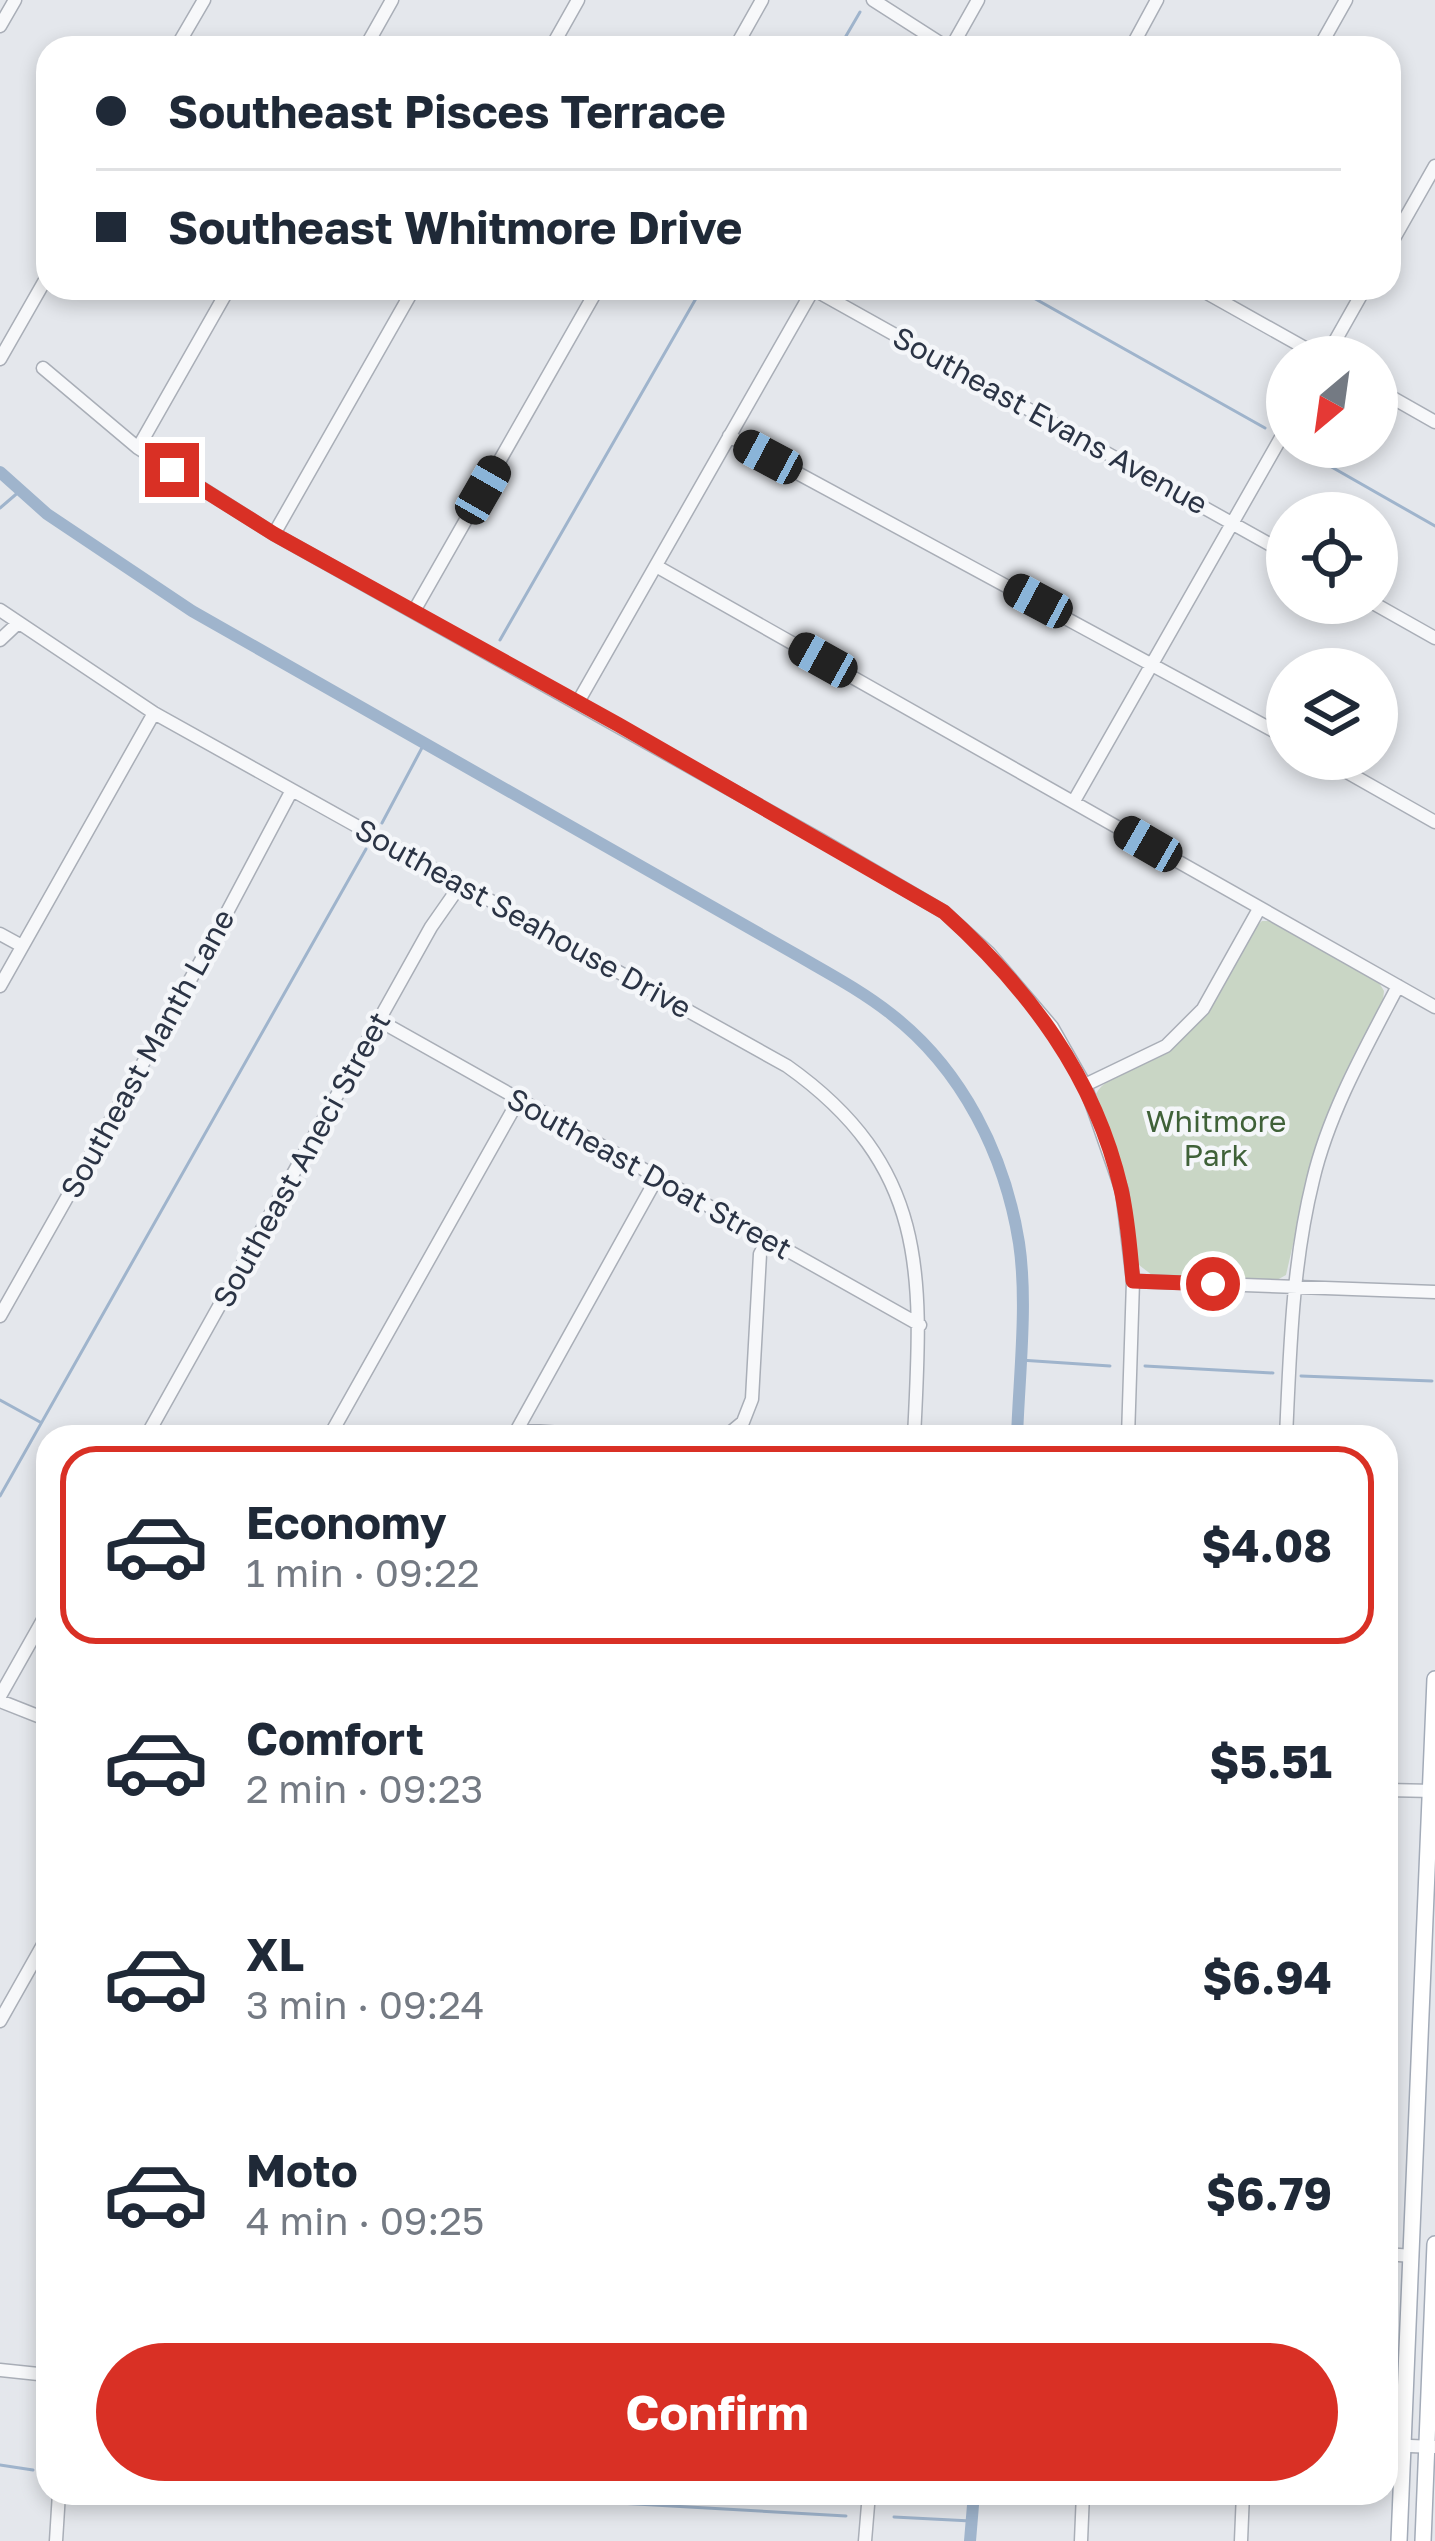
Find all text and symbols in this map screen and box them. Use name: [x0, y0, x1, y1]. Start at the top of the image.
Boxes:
text: Southeast Pisces Terrace: [168, 84, 726, 138]
text: Southeast Whitmore Drive: [168, 200, 742, 254]
street label: Southeast Evans Avenue: [887, 319, 1214, 522]
north arrow: [1266, 336, 1398, 468]
map controls: [1266, 336, 1398, 780]
car: [728, 424, 808, 490]
route end: [145, 443, 199, 497]
car: [449, 450, 517, 530]
button: locate: [1266, 492, 1398, 624]
car: [998, 568, 1078, 634]
car: [783, 627, 863, 693]
button: layers: [1266, 648, 1398, 780]
car: [1108, 810, 1188, 878]
street label: Southeast Seahouse Drive: [349, 811, 698, 1026]
street label: Southeast Manth Lane: [53, 903, 242, 1204]
street label: Southeast Aneci Street: [205, 1006, 397, 1314]
street label: Southeast Doat Street: [501, 1080, 798, 1266]
park label: Whitmore Park: [1146, 1103, 1286, 1173]
route start: [1186, 1257, 1240, 1311]
icon: car: [102, 1491, 210, 1599]
text: Economy: [246, 1495, 447, 1549]
text: $4.08: [1201, 1518, 1332, 1572]
text: 1 min · 09:22: [246, 1549, 480, 1596]
icon: car: [102, 1707, 210, 1815]
text: Comfort: [246, 1711, 424, 1765]
text: $5.51: [1209, 1734, 1332, 1788]
text: 2 min · 09:23: [246, 1765, 483, 1812]
icon: car: [102, 1923, 210, 2031]
text: XL: [246, 1927, 304, 1981]
text: $6.94: [1202, 1950, 1332, 2004]
text: 3 min · 09:24: [246, 1981, 485, 2028]
icon: car: [102, 2139, 210, 2247]
text: Moto: [246, 2143, 358, 2197]
text: $6.79: [1206, 2166, 1332, 2220]
text: 4 min · 09:25: [246, 2197, 484, 2244]
button: Confirm: [96, 2343, 1338, 2481]

